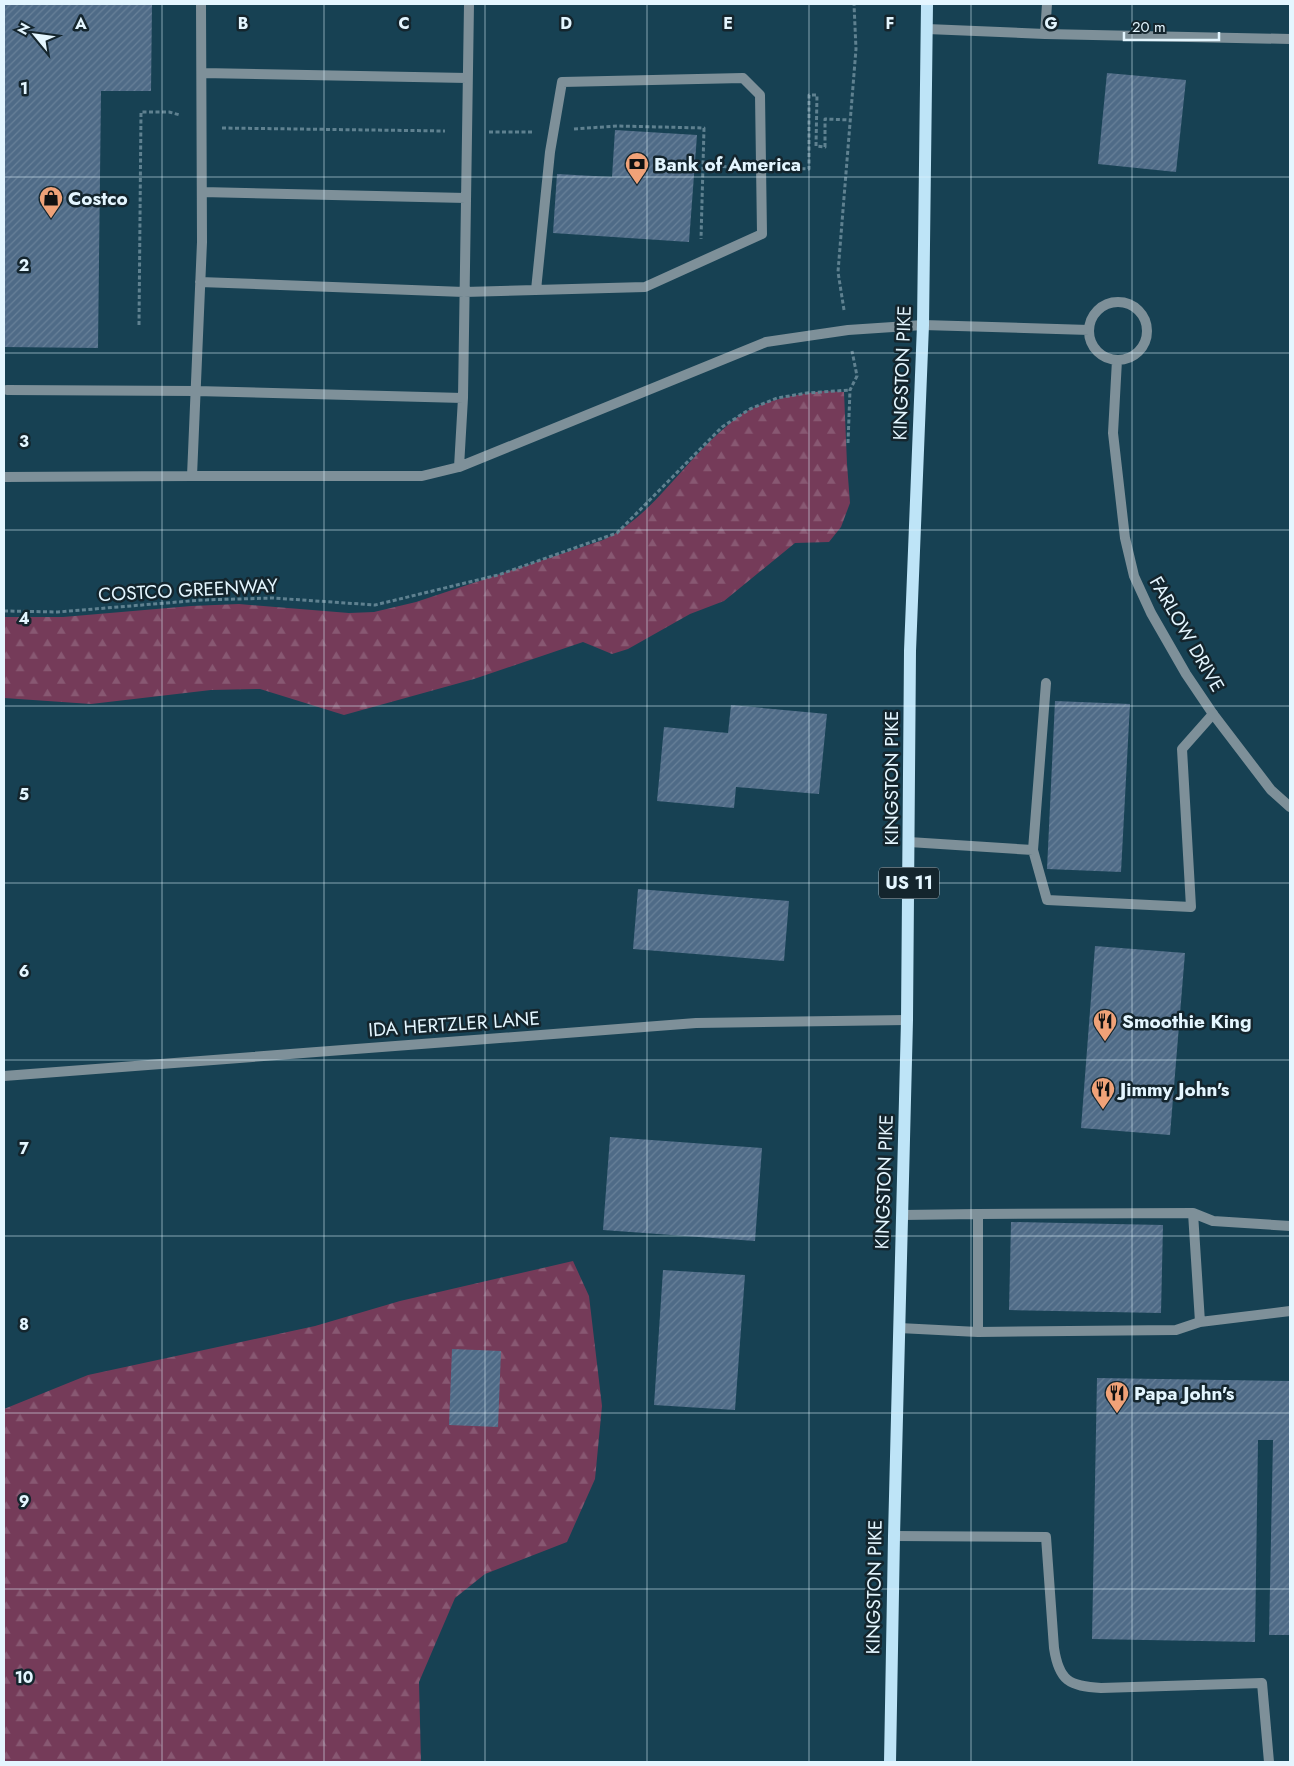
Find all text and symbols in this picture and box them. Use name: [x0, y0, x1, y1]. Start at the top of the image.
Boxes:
north arrow: [10, 10, 60, 60]
scale bar: [1124, 10, 1219, 42]
text: A: [74, 12, 87, 35]
text: B: [238, 12, 248, 35]
text: C: [398, 12, 410, 35]
text: D: [560, 12, 572, 35]
text: E: [723, 12, 733, 35]
text: F: [886, 12, 894, 35]
text: G: [1044, 12, 1058, 35]
text: 20 m: [1132, 16, 1166, 38]
text: N: [12, 19, 35, 38]
text: 1: [20, 77, 28, 100]
bank icon: Bank of America: [624, 151, 650, 185]
place label: Bank of America: [654, 151, 801, 178]
shop icon: Costco: [38, 185, 64, 219]
place label: Costco: [68, 185, 128, 212]
text: 2: [19, 254, 29, 277]
street label: KINGSTON PIKE: [886, 305, 918, 441]
text: 3: [19, 430, 29, 453]
street label: FARLOW DRIVE: [1143, 571, 1231, 697]
street label: COSTCO GREENWAY: [98, 572, 279, 608]
text: 4: [18, 607, 30, 630]
street label: KINGSTON PIKE: [878, 711, 905, 845]
text: 5: [19, 783, 29, 806]
road number: US 11: [879, 868, 939, 898]
text: 6: [19, 960, 29, 983]
street label: IDA HERTZLER LANE: [367, 1005, 541, 1043]
restaurant icon: Smoothie King: [1092, 1008, 1118, 1042]
place label: Smoothie King: [1122, 1008, 1252, 1035]
restaurant icon: Jimmy John's: [1090, 1076, 1116, 1110]
place label: Jimmy John's: [1116, 1076, 1230, 1103]
street label: KINGSTON PIKE: [868, 1114, 900, 1250]
text: 7: [19, 1137, 29, 1160]
text: 8: [19, 1313, 29, 1336]
restaurant icon: Papa John's: [1104, 1380, 1130, 1414]
place label: Papa John's: [1134, 1380, 1235, 1407]
text: 9: [19, 1490, 29, 1513]
street label: KINGSTON PIKE: [859, 1519, 889, 1655]
text: 10: [15, 1666, 33, 1689]

